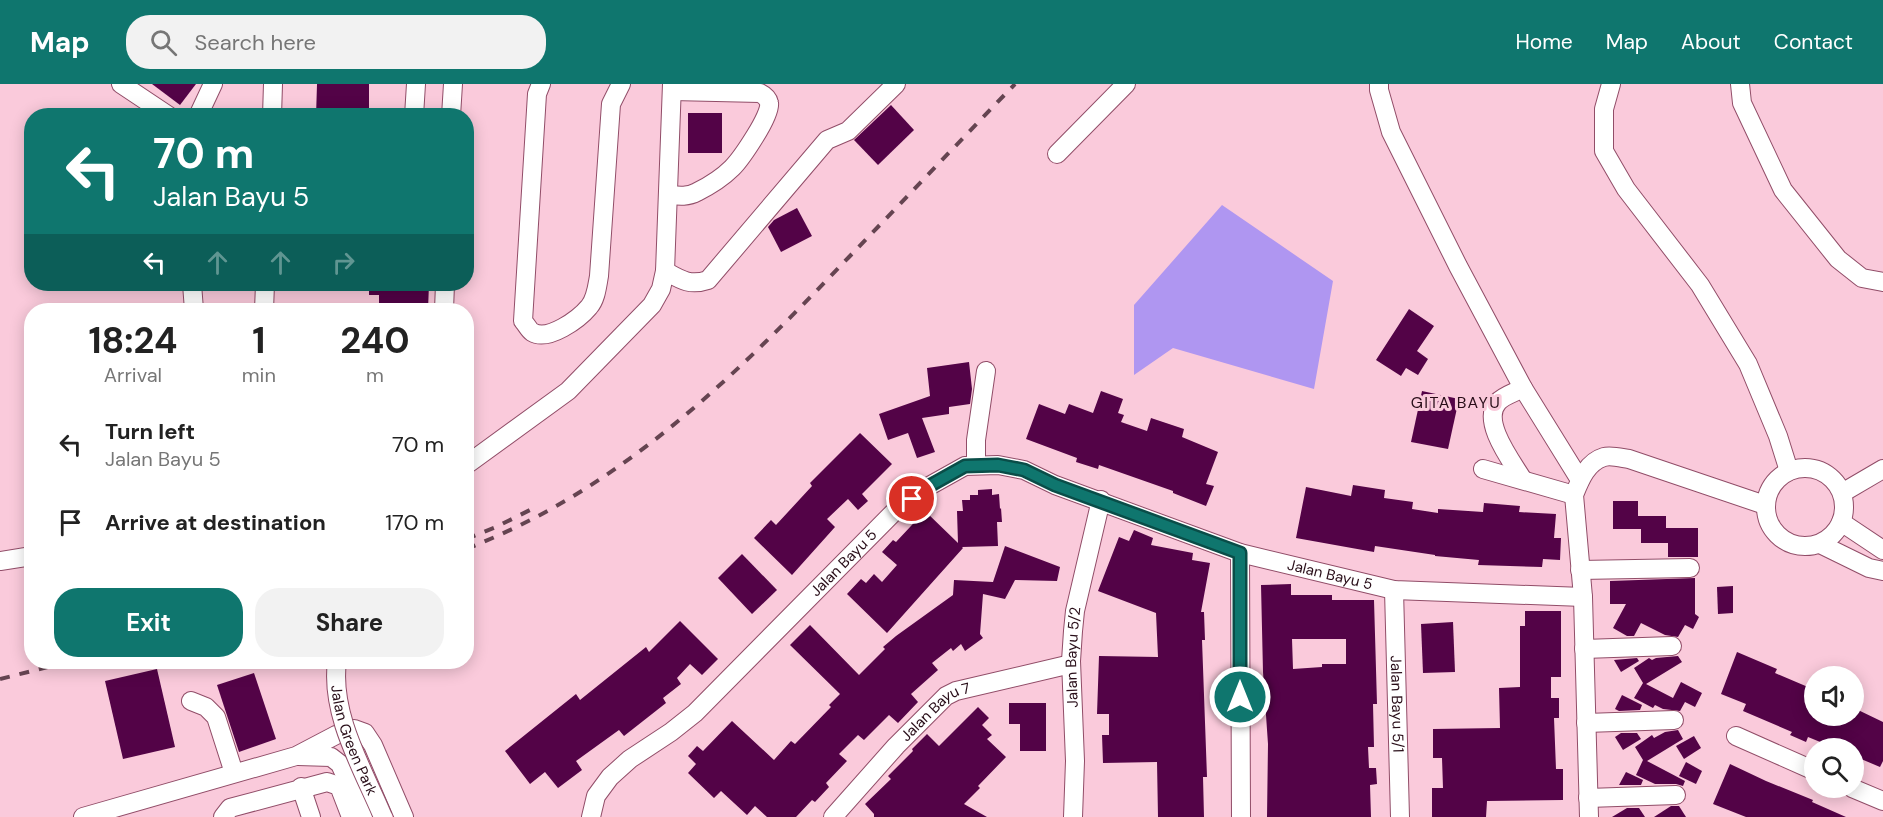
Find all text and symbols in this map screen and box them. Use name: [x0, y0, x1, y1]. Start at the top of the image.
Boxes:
search box: [126, 15, 546, 69]
text: Map: [30, 24, 90, 61]
icon: search: [147, 26, 180, 59]
text: Search here: [195, 28, 316, 57]
text: Home: [1515, 28, 1573, 56]
text: Map: [1606, 28, 1648, 56]
text: About: [1681, 28, 1741, 56]
text: Contact: [1774, 28, 1853, 56]
text: 70 m: [153, 126, 254, 181]
icon: left: [54, 132, 132, 210]
text: Jalan Bayu 5: [153, 179, 309, 214]
icon: left: [138, 246, 171, 279]
icon: ahead: [201, 246, 234, 279]
icon: ahead: [264, 246, 297, 279]
icon: right: [327, 246, 360, 279]
text: 18:24: [88, 317, 177, 364]
text: 1: [252, 317, 265, 364]
text: 240: [340, 317, 410, 364]
text: Arrival: [104, 362, 162, 388]
text: min: [242, 362, 276, 388]
text: m: [366, 362, 384, 388]
district label: GITA BAYU: [1411, 392, 1501, 413]
text: Turn left: [105, 417, 195, 446]
icon: left: [54, 428, 87, 461]
text: 70 m: [392, 430, 444, 459]
text: Jalan Bayu 5: [105, 446, 221, 472]
pin: [886, 473, 937, 524]
icon: arrive: [895, 482, 928, 515]
icon: arrive: [54, 506, 87, 539]
text: Arrive at destination: [105, 508, 326, 537]
text: 170 m: [385, 508, 444, 537]
street label: Jalan Bayu 5: [806, 525, 881, 601]
street label: Jalan Bayu 5: [1285, 555, 1375, 595]
button: Exit: [54, 588, 243, 657]
button: Share: [255, 588, 444, 657]
street label: Jalan Bayu 5/2: [1061, 606, 1085, 708]
street label: Jalan Bayu 5/1: [1386, 655, 1408, 753]
position arrow: [1208, 665, 1272, 729]
map controls: [1804, 666, 1864, 798]
button: sound: [1804, 666, 1864, 726]
street label: Jalan Bayu 7: [896, 678, 972, 746]
street label: Jalan Green Park: [326, 684, 382, 799]
button: search: [1804, 738, 1864, 798]

